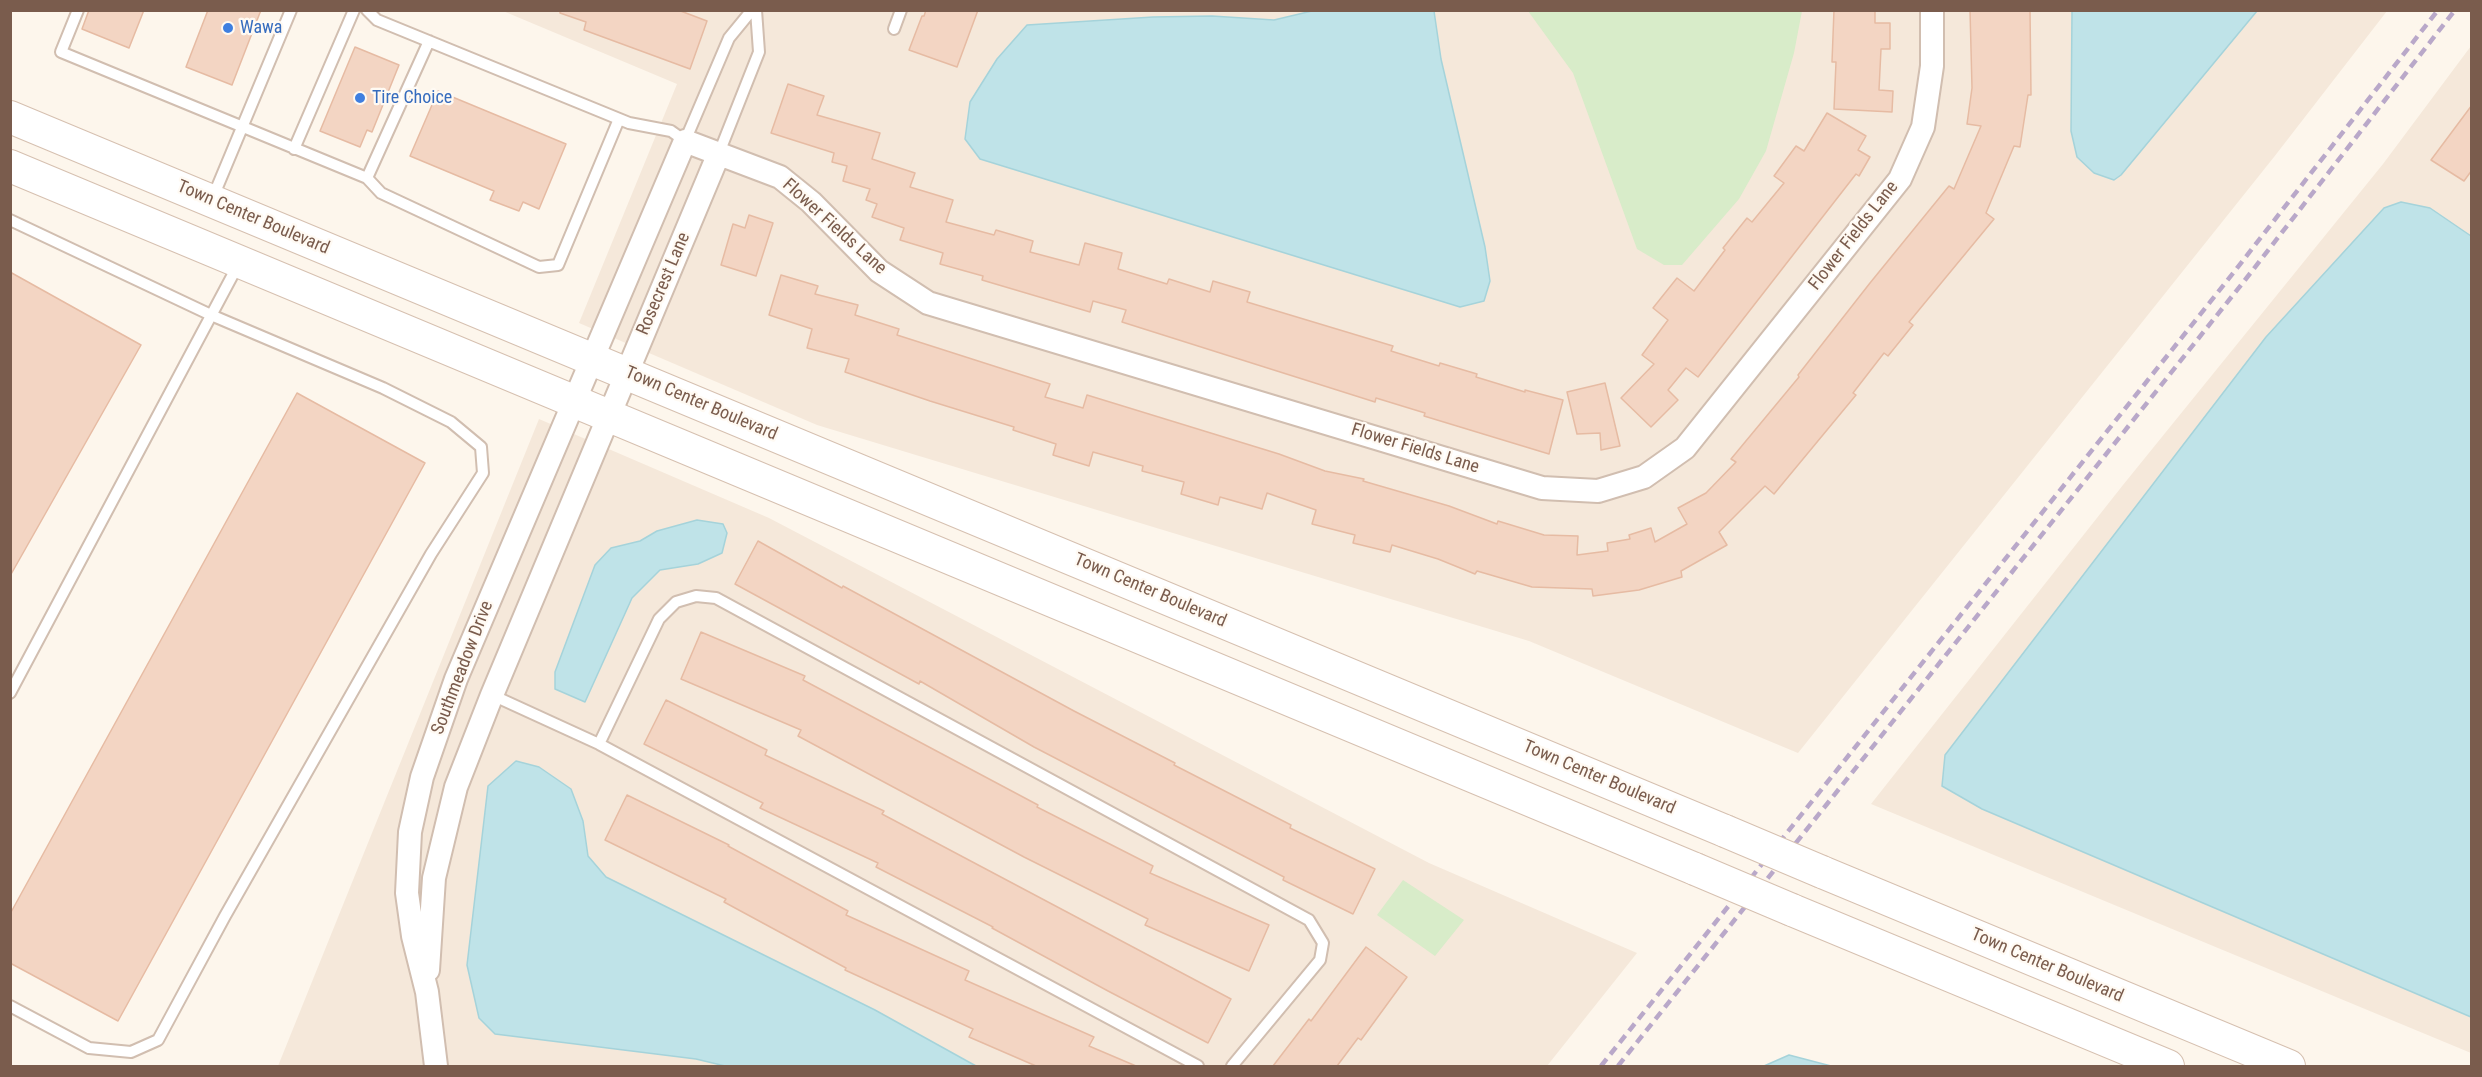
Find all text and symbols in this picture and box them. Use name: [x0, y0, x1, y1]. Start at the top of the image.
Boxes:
place label: Wawa: [240, 17, 282, 39]
marker: Wawa: [221, 21, 235, 35]
place label: Tire Choice: [372, 87, 452, 109]
marker: Tire Choice: [353, 91, 367, 105]
street label: Flower Fields Lane: [778, 175, 890, 279]
street label: Town Center Boulevard: [174, 176, 332, 260]
street label: Flower Fields Lane: [1805, 177, 1903, 295]
street label: Rosecrest Lane: [633, 229, 695, 339]
street label: Town Center Boulevard: [622, 362, 780, 446]
street label: Flower Fields Lane: [1348, 419, 1482, 479]
street label: Town Center Boulevard: [1071, 549, 1229, 633]
street label: Southmeadow Drive: [428, 598, 498, 738]
street label: Town Center Boulevard: [1520, 736, 1678, 820]
street label: Town Center Boulevard: [1968, 924, 2126, 1008]

